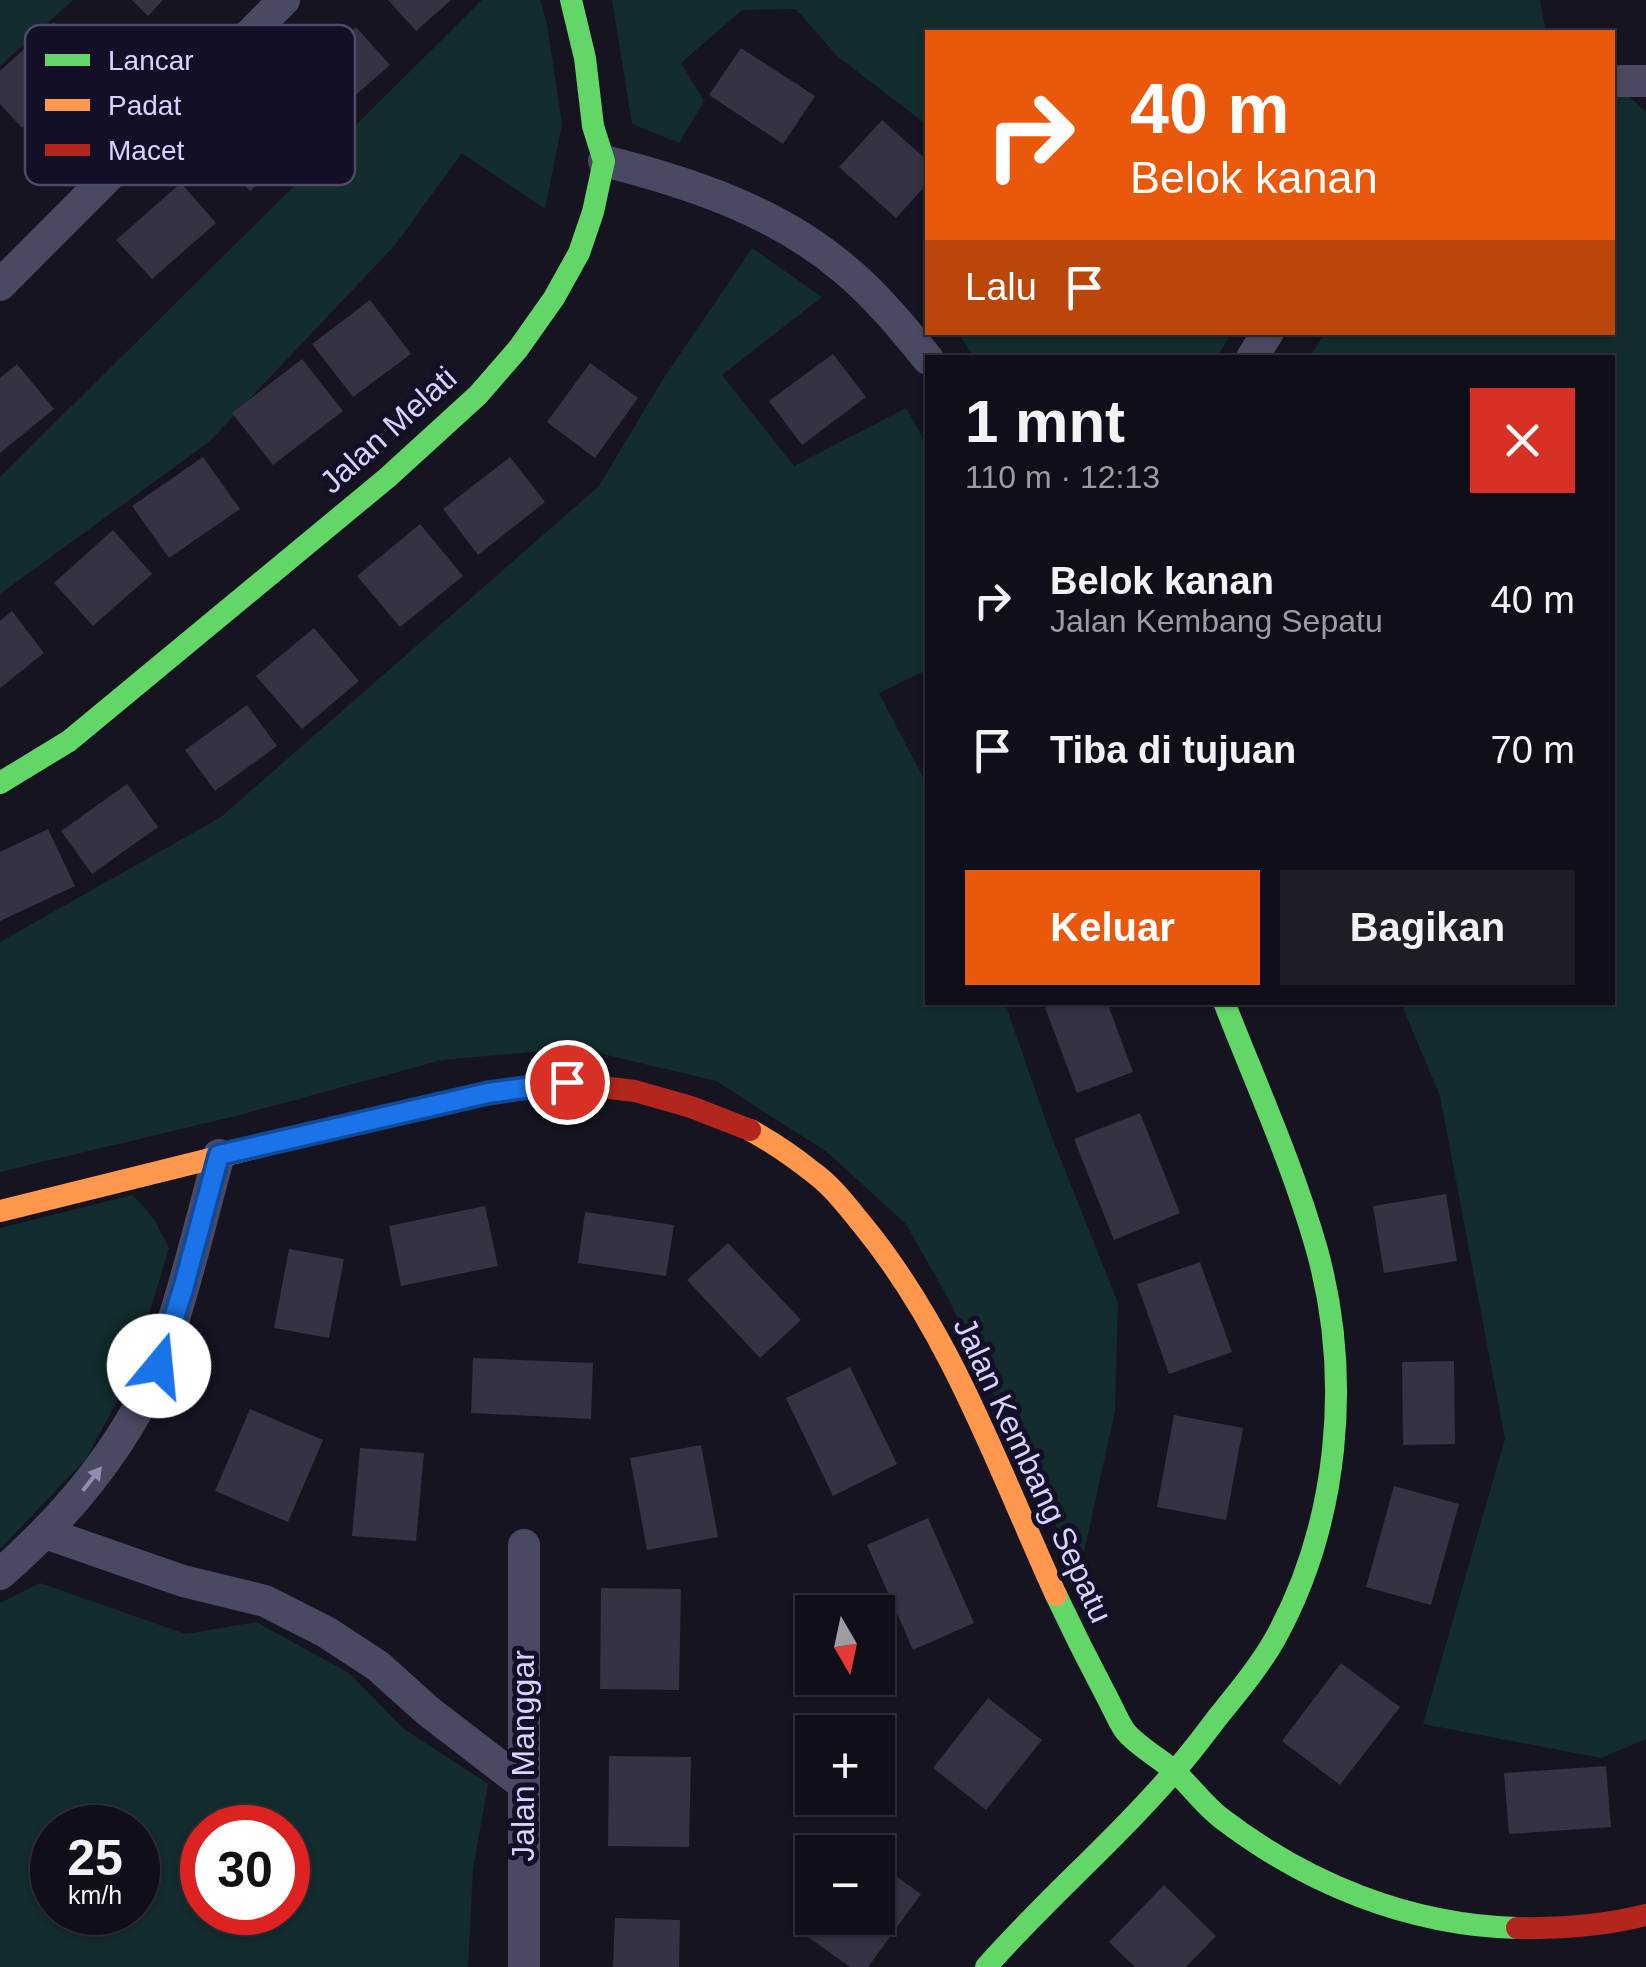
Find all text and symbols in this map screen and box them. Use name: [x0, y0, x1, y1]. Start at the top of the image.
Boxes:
legend: [25, 25, 355, 185]
text: Lancar: [108, 45, 194, 76]
icon: right: [965, 70, 1095, 200]
text: 40 m: [1130, 70, 1290, 148]
text: Padat: [108, 90, 181, 121]
text: Macet: [108, 135, 184, 166]
text: Belok kanan: [1130, 152, 1378, 203]
icon: arrive: [1057, 260, 1112, 315]
text: Lalu: [965, 266, 1037, 308]
street label: Jalan Melati: [313, 359, 463, 501]
text: 1 mnt: [965, 388, 1125, 455]
button: close: [1470, 388, 1575, 493]
text: 110 m · 12:13: [965, 459, 1160, 495]
text: Belok kanan: [1050, 560, 1274, 602]
icon: right: [965, 573, 1020, 628]
text: 40 m: [1491, 579, 1575, 621]
text: Jalan Kembang Sepatu: [1050, 603, 1383, 639]
icon: arrive: [965, 723, 1020, 778]
text: Tiba di tujuan: [1050, 729, 1296, 771]
text: 70 m: [1491, 729, 1575, 771]
button: Keluar: [965, 870, 1260, 985]
button: Bagikan: [1280, 870, 1575, 985]
pin: [525, 1040, 610, 1125]
icon: arrive: [540, 1055, 595, 1110]
street label: Jalan Kembang Sepatu: [946, 1312, 1120, 1628]
position arrow: [107, 1314, 211, 1418]
one-way arrow: [81, 1467, 102, 1492]
north arrow: [795, 1595, 895, 1695]
map controls: [795, 1595, 895, 1935]
street label: Jalan Manggar: [505, 1650, 541, 1862]
button: +: [795, 1715, 895, 1815]
speed limit sign: 30: [180, 1805, 310, 1935]
text: 25: [67, 1830, 123, 1886]
button: −: [795, 1835, 895, 1935]
text: km/h: [68, 1881, 122, 1909]

